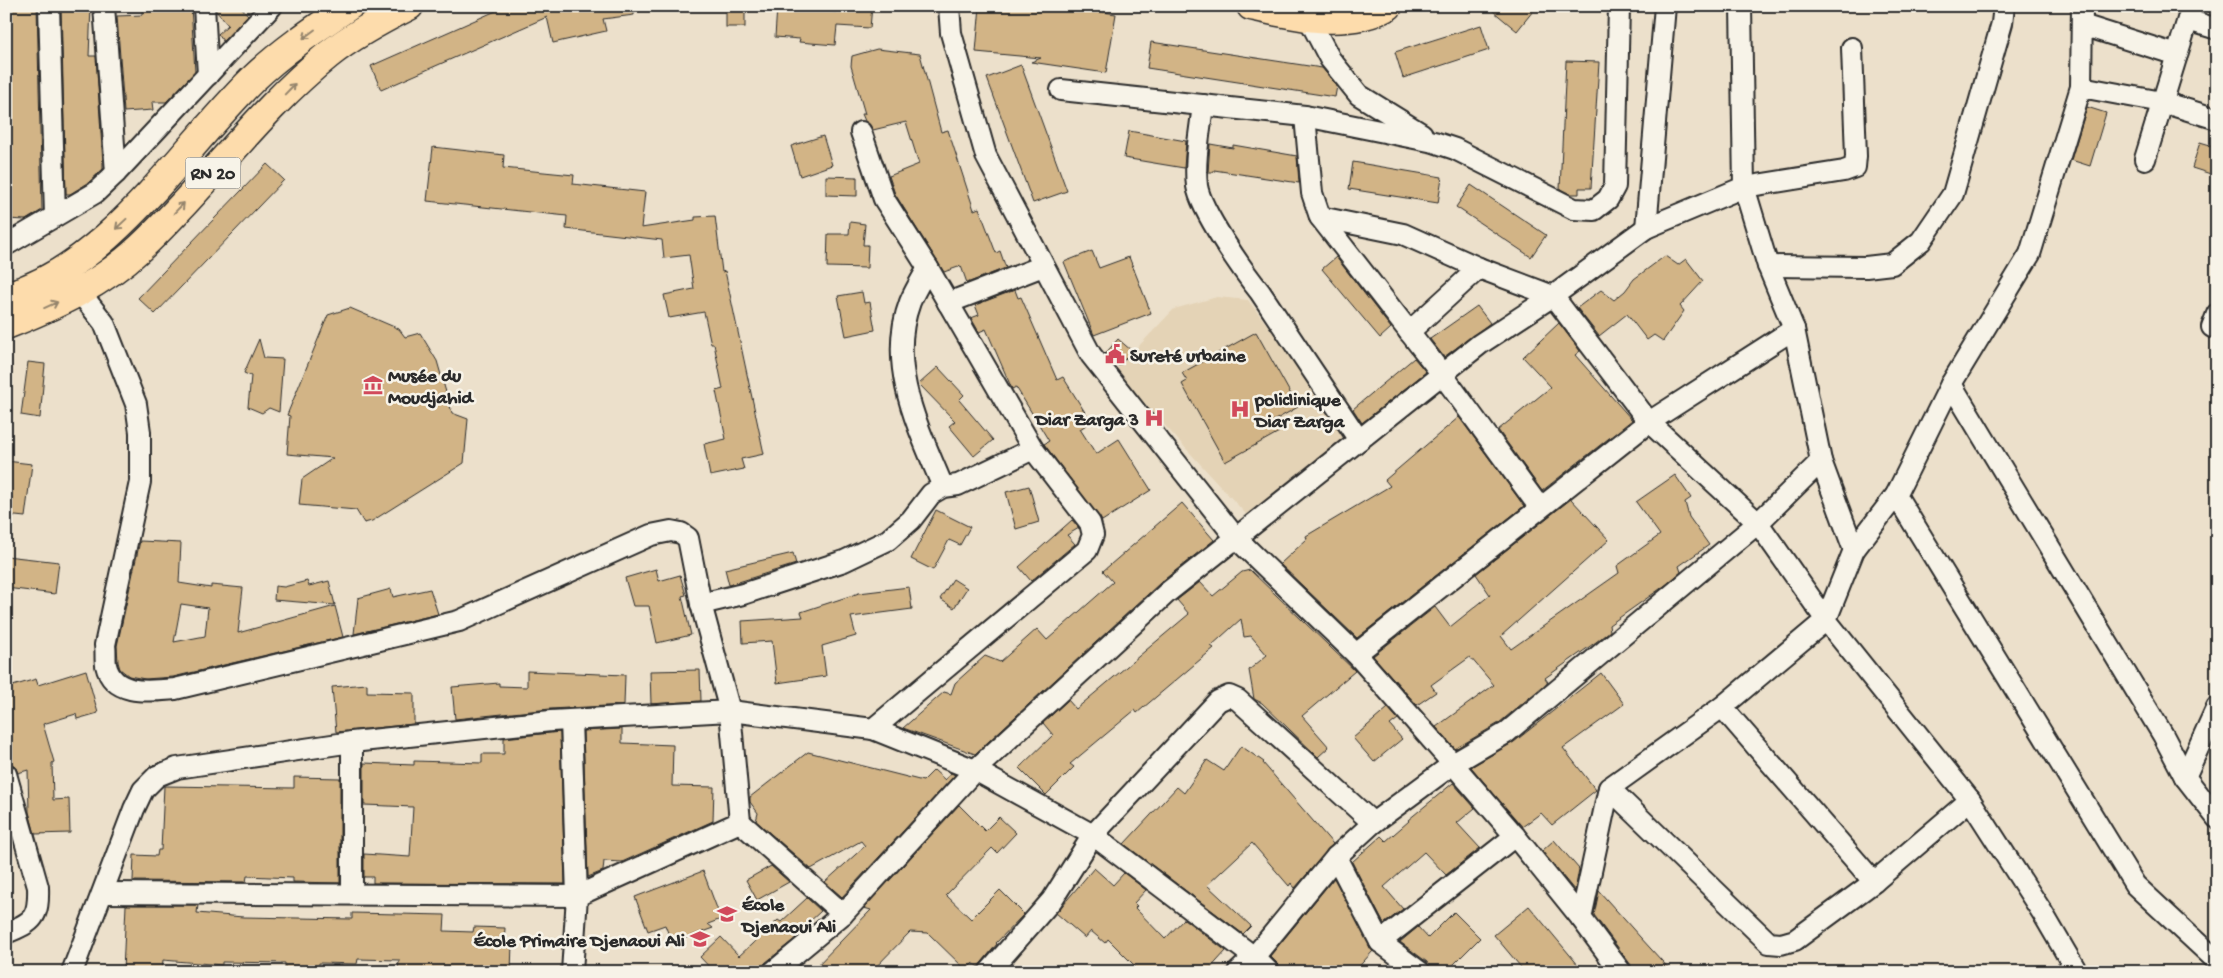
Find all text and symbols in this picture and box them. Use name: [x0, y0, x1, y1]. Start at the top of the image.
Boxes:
one-way arrow: [302, 29, 316, 39]
one-way arrow: [283, 83, 296, 95]
road number: RN 20: [186, 158, 240, 188]
one-way arrow: [173, 202, 185, 214]
one-way arrow: [115, 218, 127, 230]
one-way arrow: [43, 300, 58, 310]
public building icon: Sureté urbaine: [1104, 343, 1126, 365]
place label: Sureté urbaine: [1130, 346, 1247, 369]
place label: Musée du Moudjahid: [388, 366, 474, 411]
museum icon: Musée du Moudjahid: [362, 374, 384, 396]
place label: policlinique Diar Zarga: [1253, 390, 1346, 435]
hospital icon: policlinique Diar Zarga: [1229, 398, 1251, 420]
hospital icon: Diar Zarga 3: [1143, 407, 1165, 429]
place label: Diar Zarga 3: [1033, 410, 1139, 433]
place label: École Djenaoui Ali: [740, 895, 836, 940]
school or university icon: École Djenaoui Ali: [716, 903, 738, 925]
school or university icon: École Primaire Djenaoui Ali: [689, 928, 711, 950]
place label: École Primaire Djenaoui Ali: [474, 931, 685, 954]

